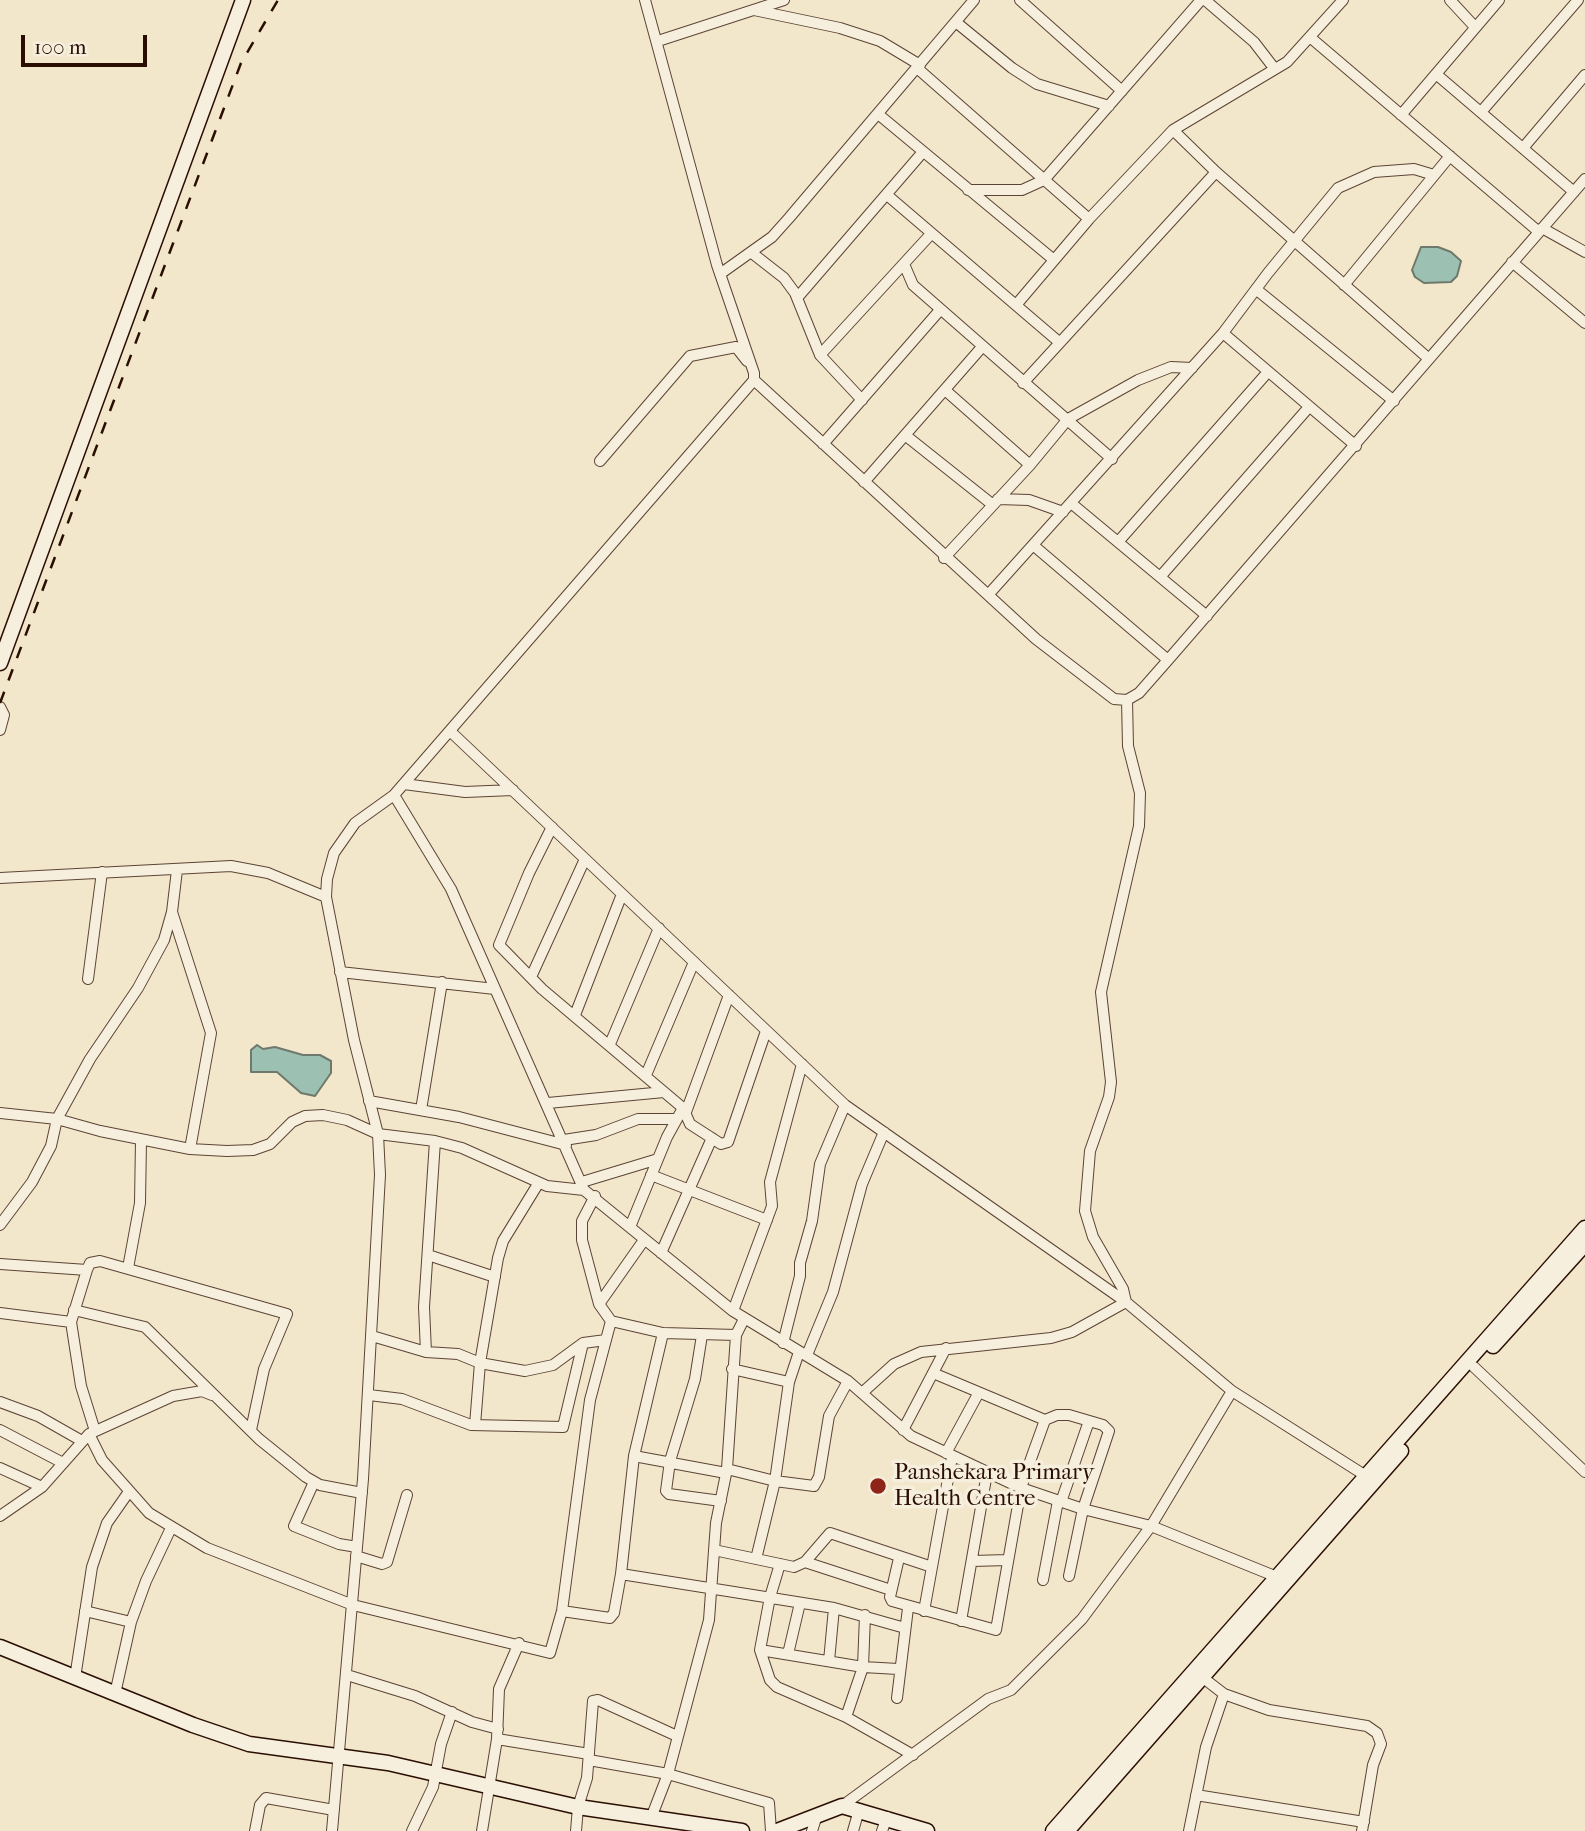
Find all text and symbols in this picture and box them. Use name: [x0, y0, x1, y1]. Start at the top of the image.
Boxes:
scale bar: [24, 21, 150, 65]
text: 100 m: [34, 35, 87, 59]
place label: Panshekara Primary Health Centre: [894, 1459, 1094, 1513]
marker: Panshekara Primary Health Centre: [868, 1476, 888, 1496]

